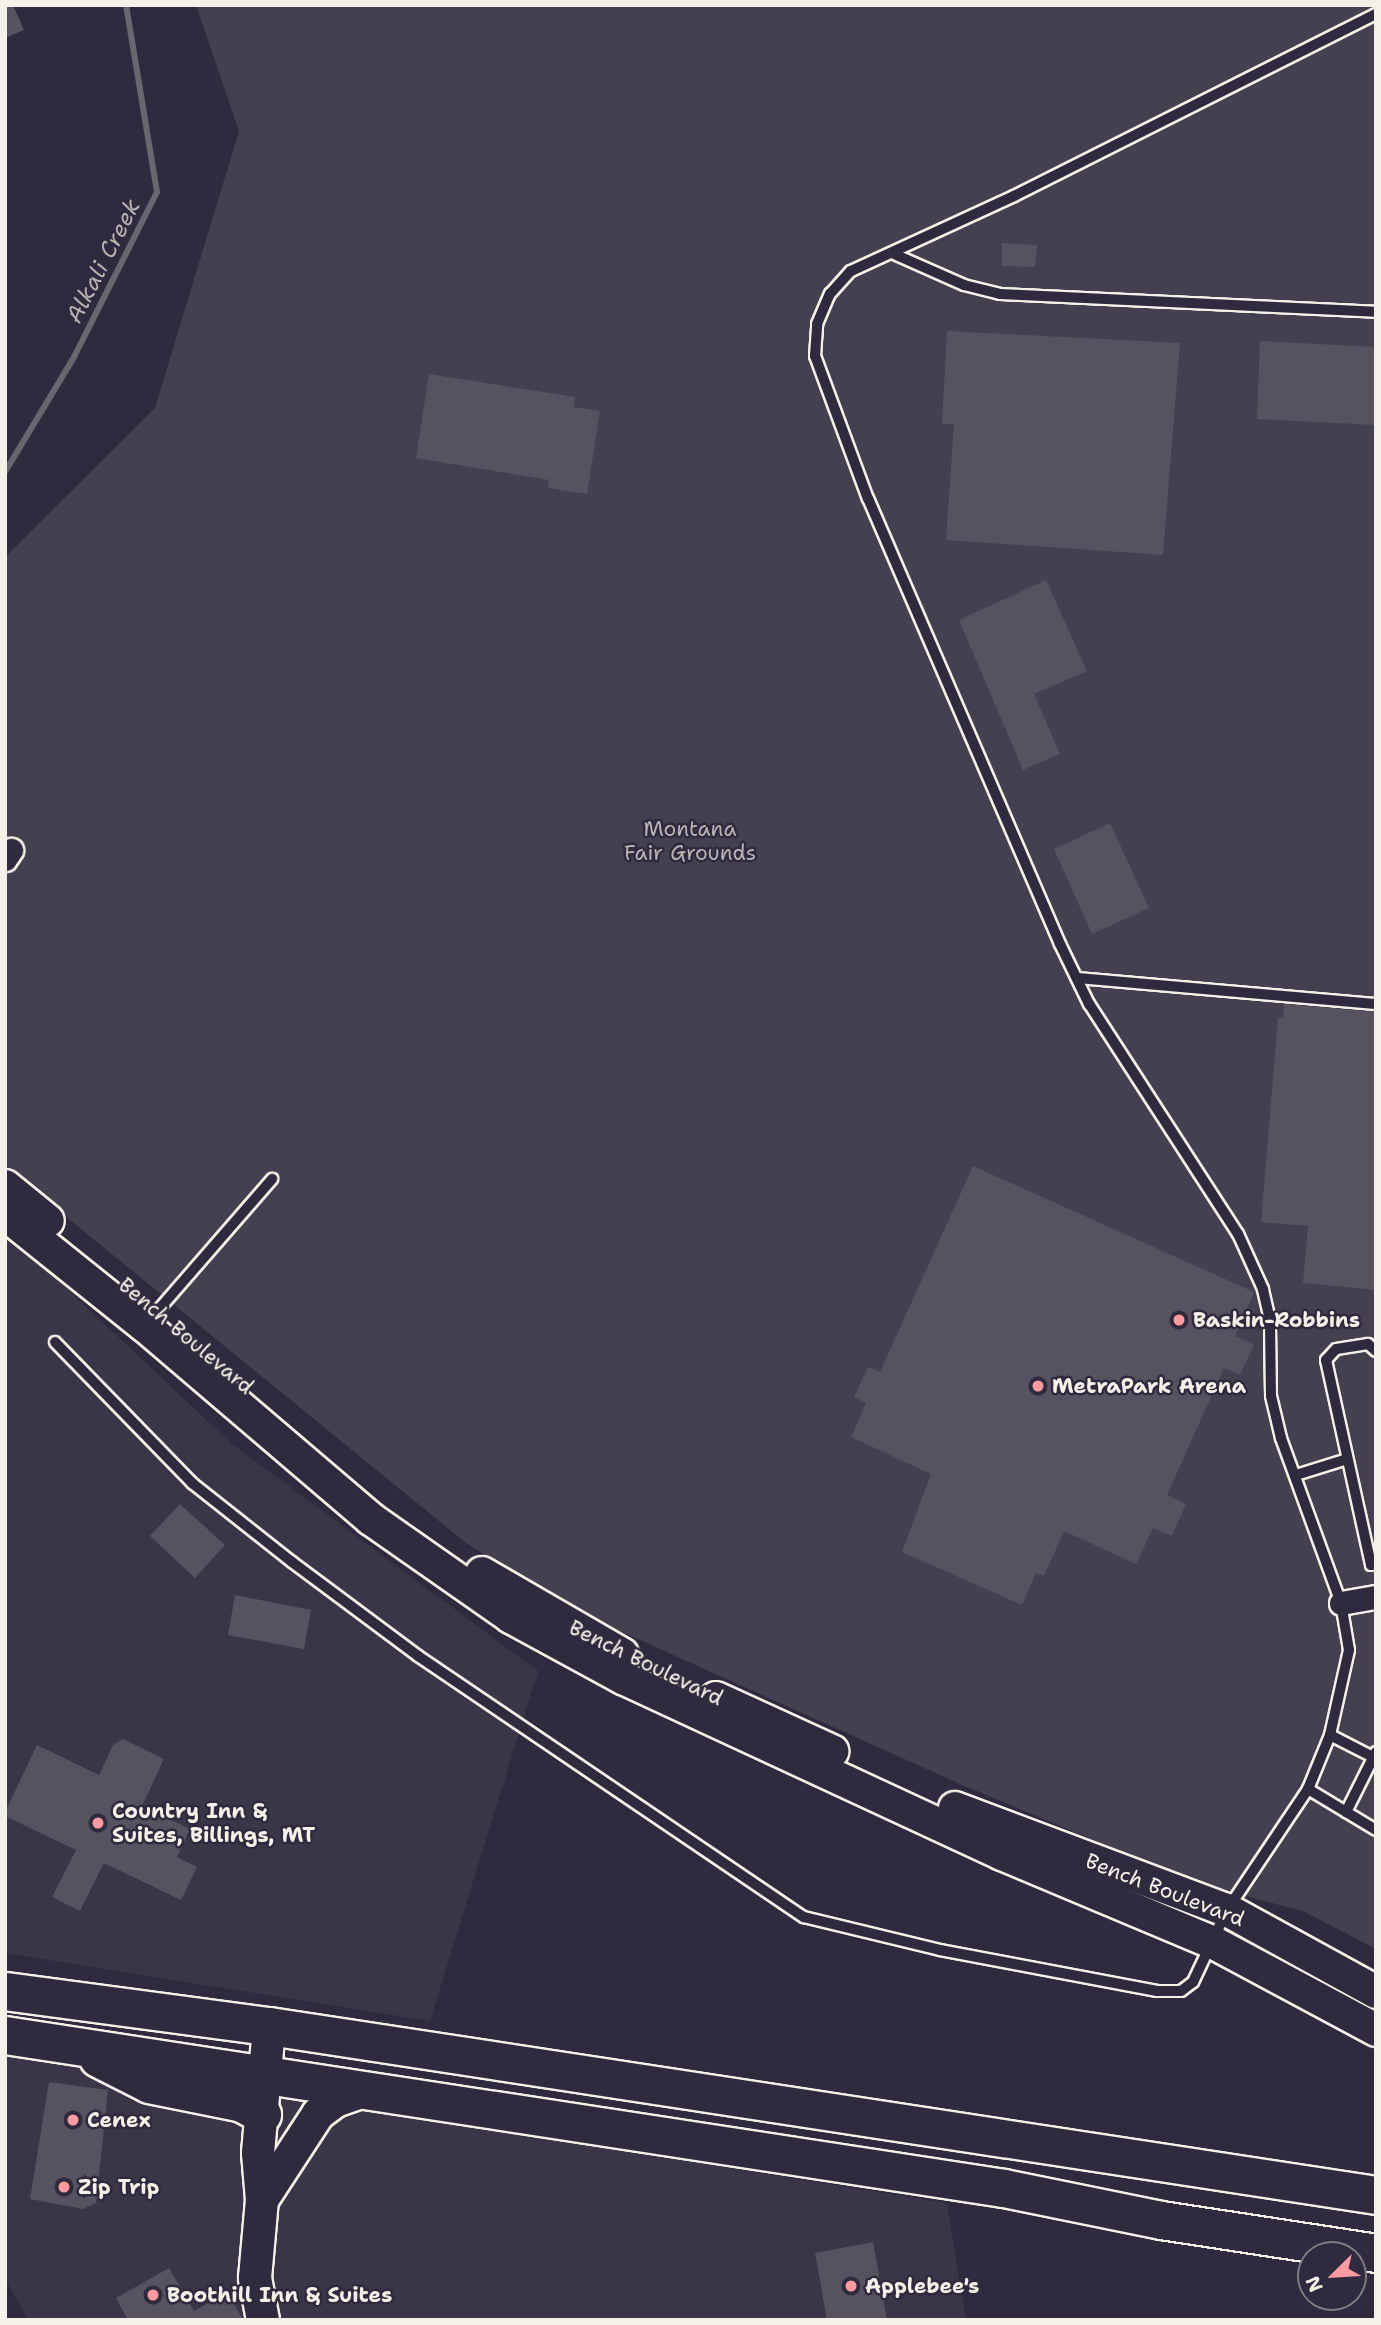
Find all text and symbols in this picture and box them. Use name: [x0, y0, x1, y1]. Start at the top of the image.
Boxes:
water label: Alkali Creek: [60, 194, 146, 328]
park label: Montana Fair Grounds: [624, 816, 756, 866]
street label: Bench Boulevard: [114, 1272, 258, 1400]
place label: Baskin-Robbins: [1193, 1307, 1360, 1333]
marker: Baskin-Robbins: [1171, 1312, 1187, 1328]
place label: MetraPark Arena: [1052, 1373, 1246, 1399]
marker: MetraPark Arena: [1030, 1378, 1046, 1394]
street label: Bench Boulevard: [565, 1615, 727, 1711]
place label: Country Inn & Suites, Billings, MT: [112, 1798, 315, 1848]
marker: Country Inn & Suites, Billings, MT: [90, 1815, 106, 1831]
street label: Bench Boulevard: [1082, 1848, 1248, 1932]
place label: Cenex: [87, 2107, 151, 2133]
marker: Cenex: [65, 2112, 81, 2128]
place label: Zip Trip: [78, 2174, 159, 2200]
marker: Zip Trip: [56, 2179, 72, 2195]
north arrow: [1297, 2241, 1367, 2311]
text: N: [1300, 2272, 1329, 2296]
place label: Applebee's: [865, 2273, 979, 2299]
marker: Applebee's: [843, 2278, 859, 2294]
place label: Boothill Inn & Suites: [167, 2282, 392, 2308]
marker: Boothill Inn & Suites: [145, 2287, 161, 2303]

